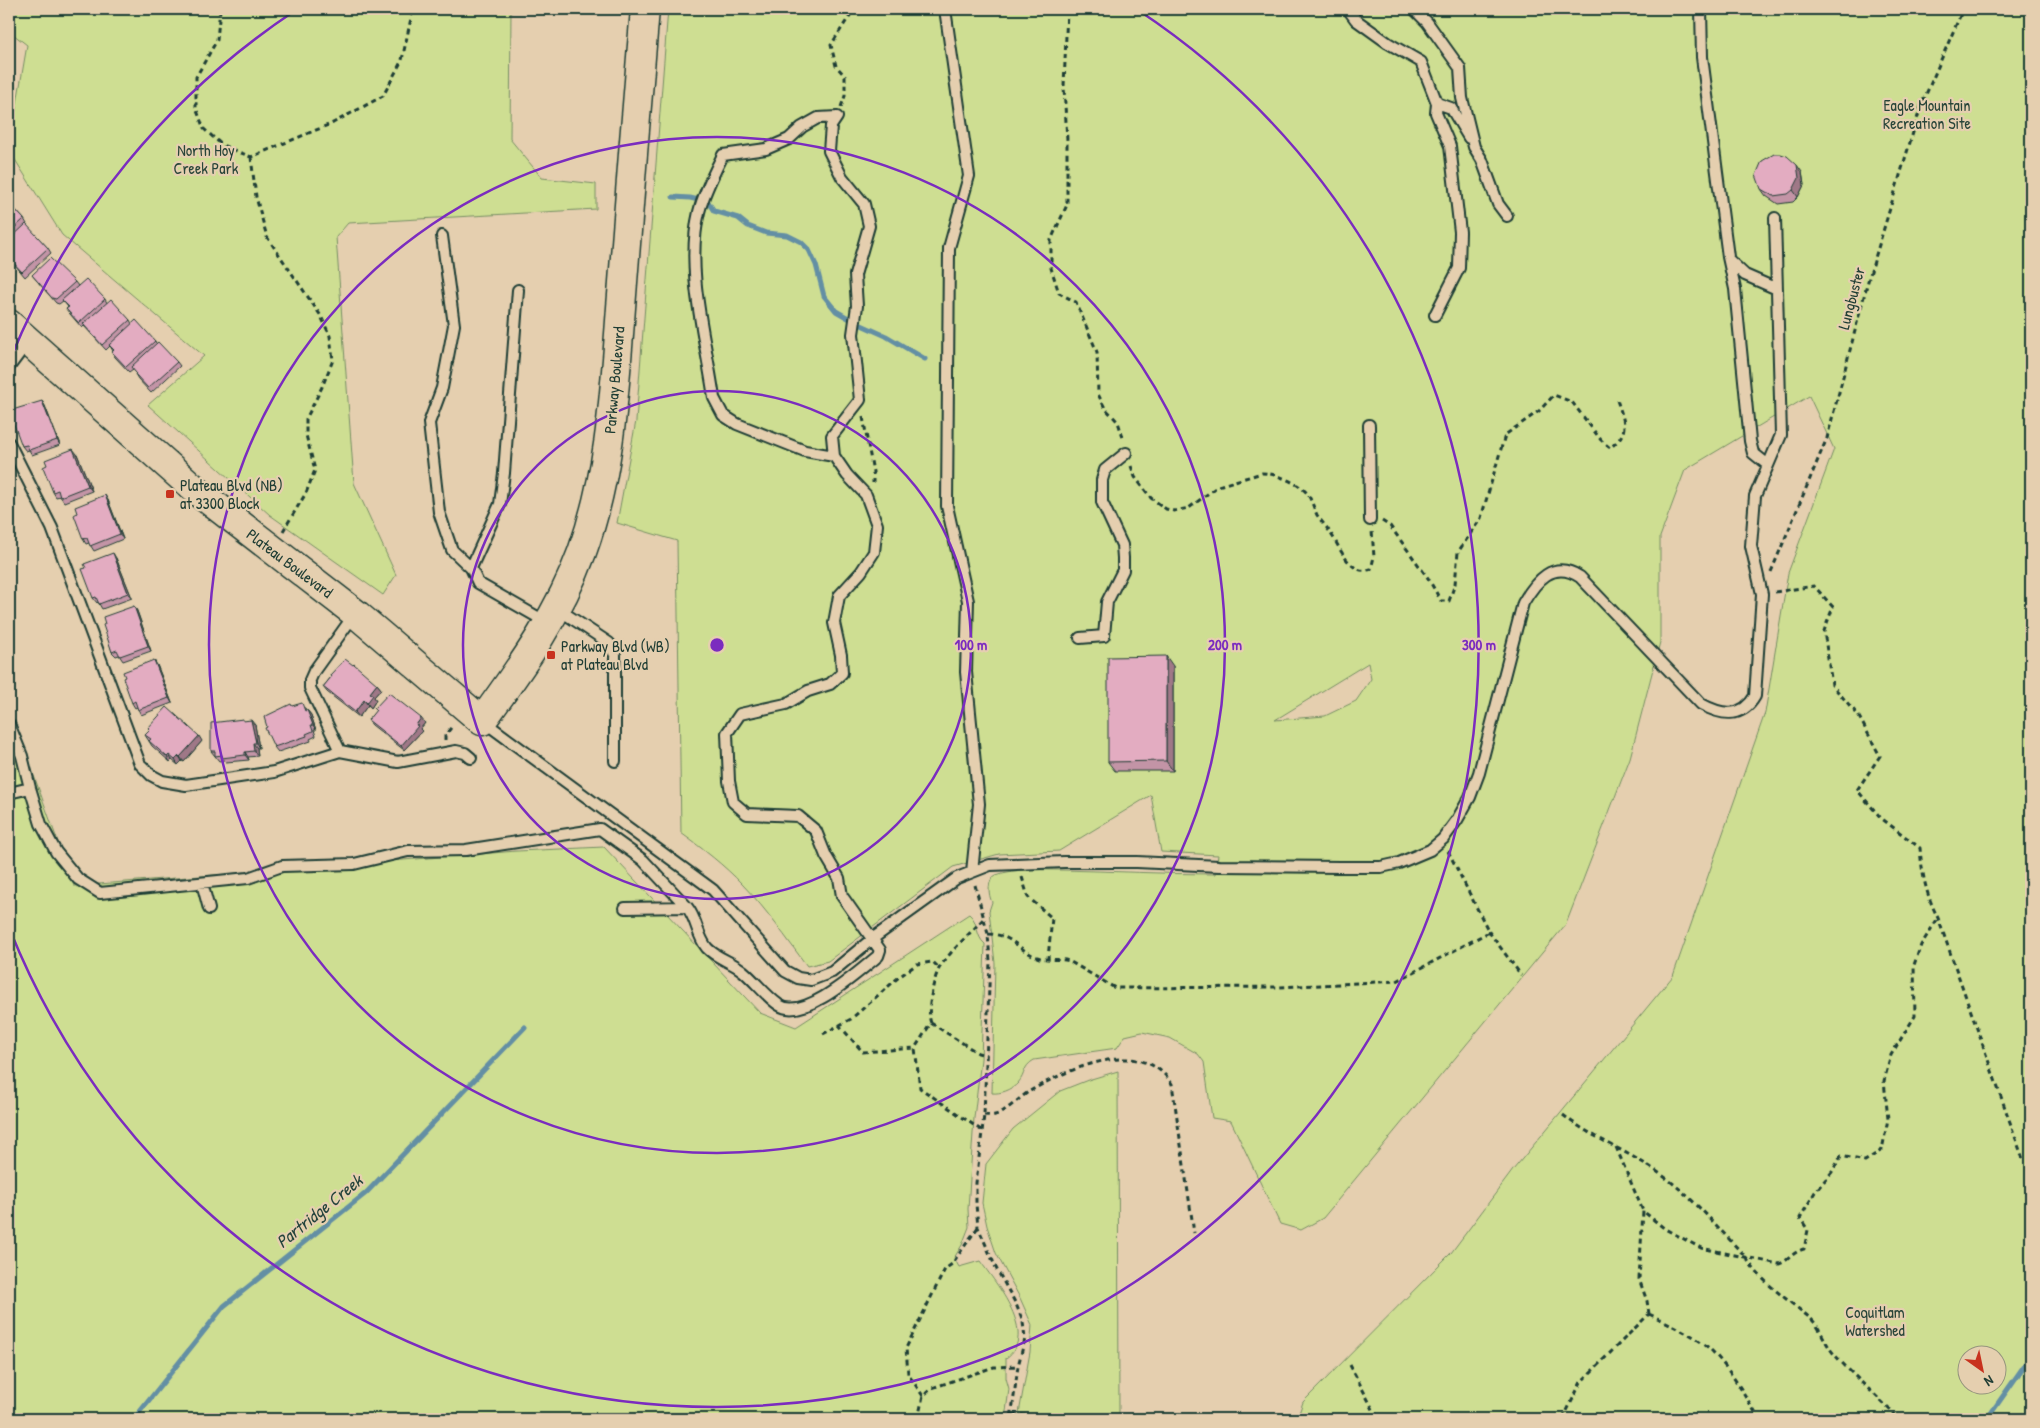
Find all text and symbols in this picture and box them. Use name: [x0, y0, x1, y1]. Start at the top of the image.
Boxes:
park label: Eagle Mountain Recreation Site: [1883, 94, 1972, 134]
park label: North Hoy Creek Park: [174, 139, 239, 179]
street label: Lungbuster: [1832, 264, 1870, 332]
street label: Parkway Boulevard: [598, 325, 630, 435]
place label: Plateau Blvd (NB) at 3300 Block: [180, 474, 283, 514]
marker: Plateau Blvd (NB) at 3300 Block: [164, 488, 176, 500]
street label: Plateau Boulevard: [242, 523, 338, 603]
text: 100 m: [955, 634, 987, 655]
text: 200 m: [1208, 634, 1242, 655]
text: 300 m: [1462, 634, 1496, 655]
place label: Parkway Blvd (WB) at Plateau Blvd: [561, 635, 670, 675]
centre of rings: [708, 636, 726, 654]
marker: Parkway Blvd (WB) at Plateau Blvd: [545, 649, 557, 661]
water label: Partridge Creek: [270, 1167, 369, 1254]
park label: Coquitlam Watershed: [1845, 1301, 1905, 1341]
north arrow: [1958, 1346, 2008, 1396]
text: N: [1981, 1371, 1998, 1392]

